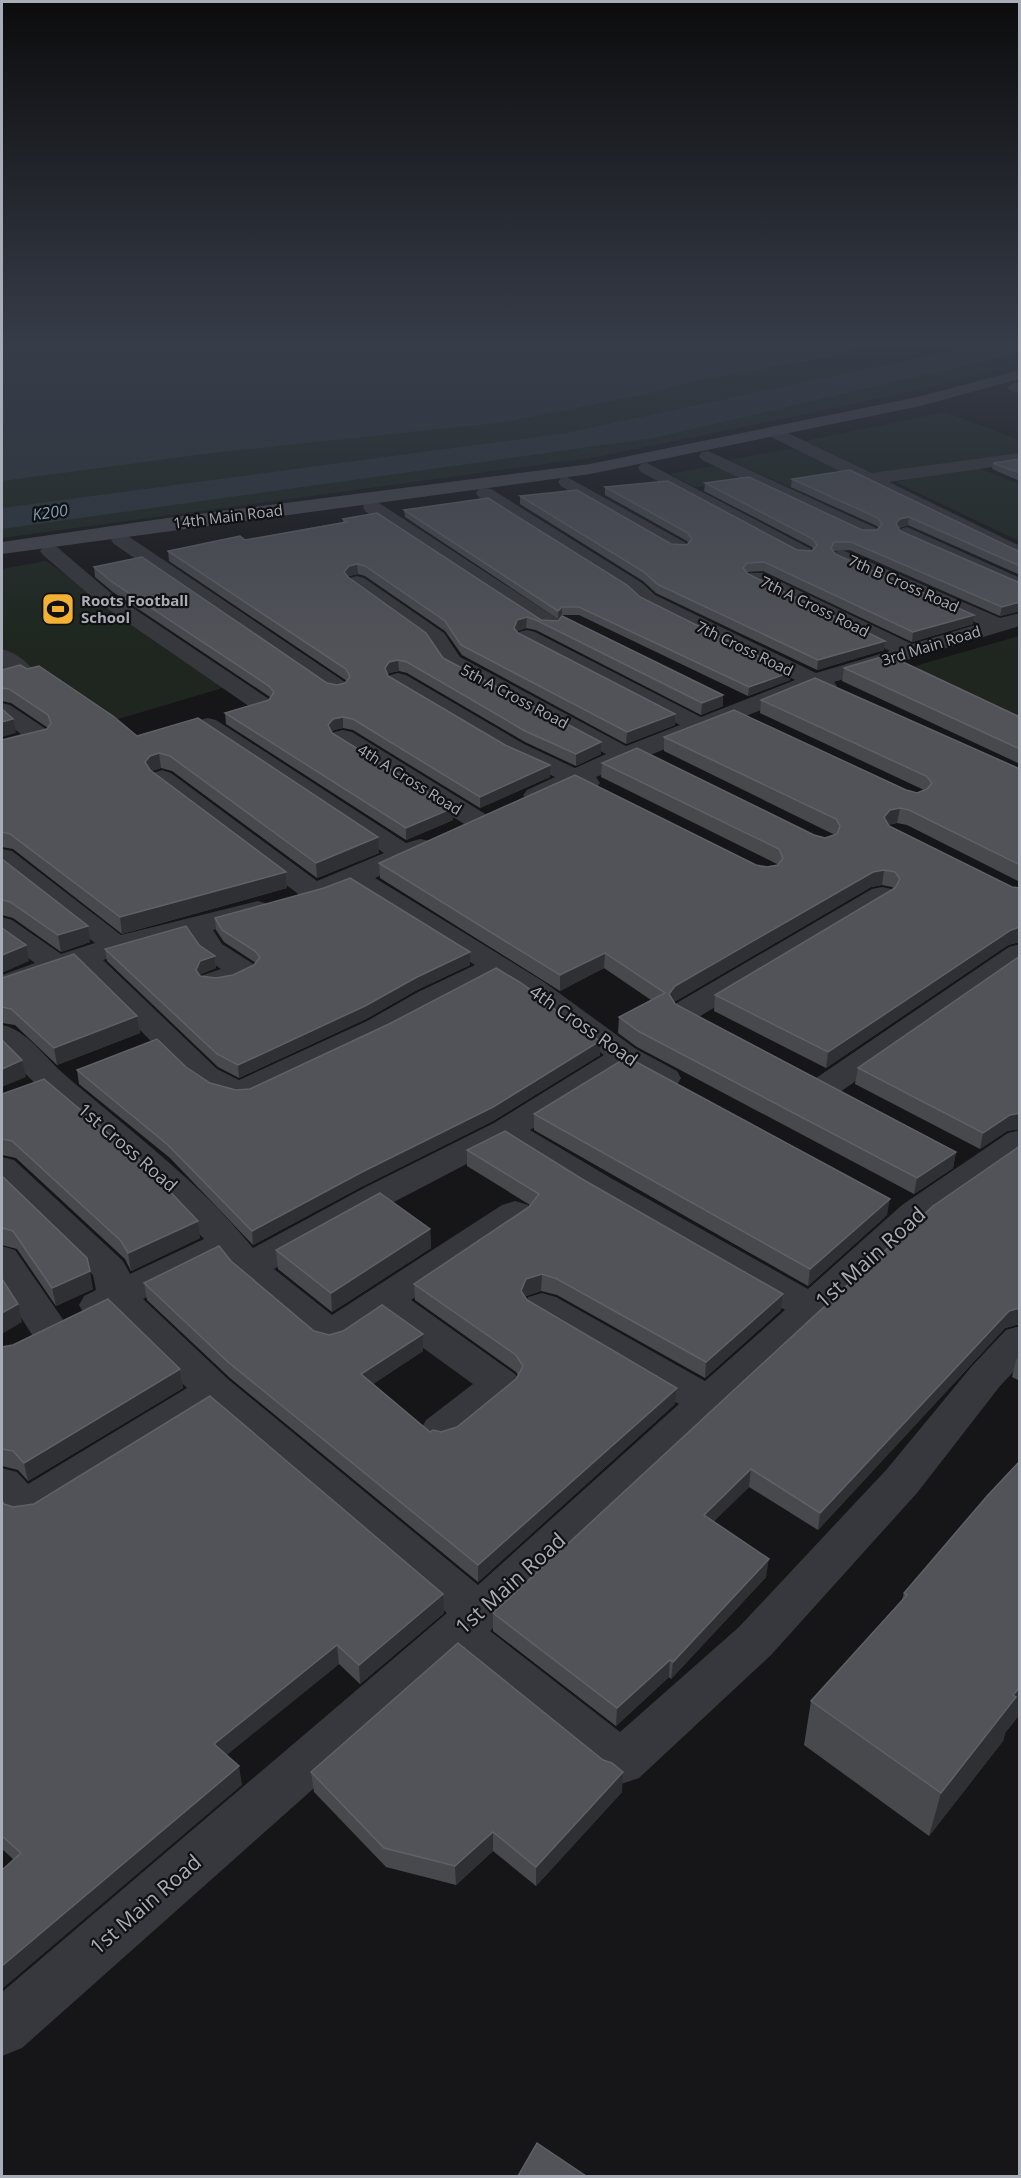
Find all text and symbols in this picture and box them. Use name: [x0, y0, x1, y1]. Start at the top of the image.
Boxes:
water label: K200: [31, 499, 69, 525]
street label: 14th Main Road: [172, 499, 284, 533]
street label: 7th B Cross Road: [845, 550, 963, 616]
street label: 7th A Cross Road: [757, 571, 873, 641]
place label: Roots Football School: [81, 590, 188, 627]
sports icon: Roots Football School: [40, 591, 76, 627]
street label: 7th Cross Road: [693, 616, 797, 680]
street label: 3rd Main Road: [879, 620, 983, 670]
street label: 5th A Cross Road: [458, 659, 572, 733]
street label: 4th A Cross Road: [354, 739, 466, 819]
street label: 4th Cross Road: [525, 979, 643, 1071]
street label: 1st Cross Road: [73, 1097, 183, 1197]
street label: 1st Main Road: [809, 1200, 931, 1314]
street label: 1st Main Road: [449, 1526, 571, 1640]
street label: 1st Main Road: [83, 1848, 207, 1960]

